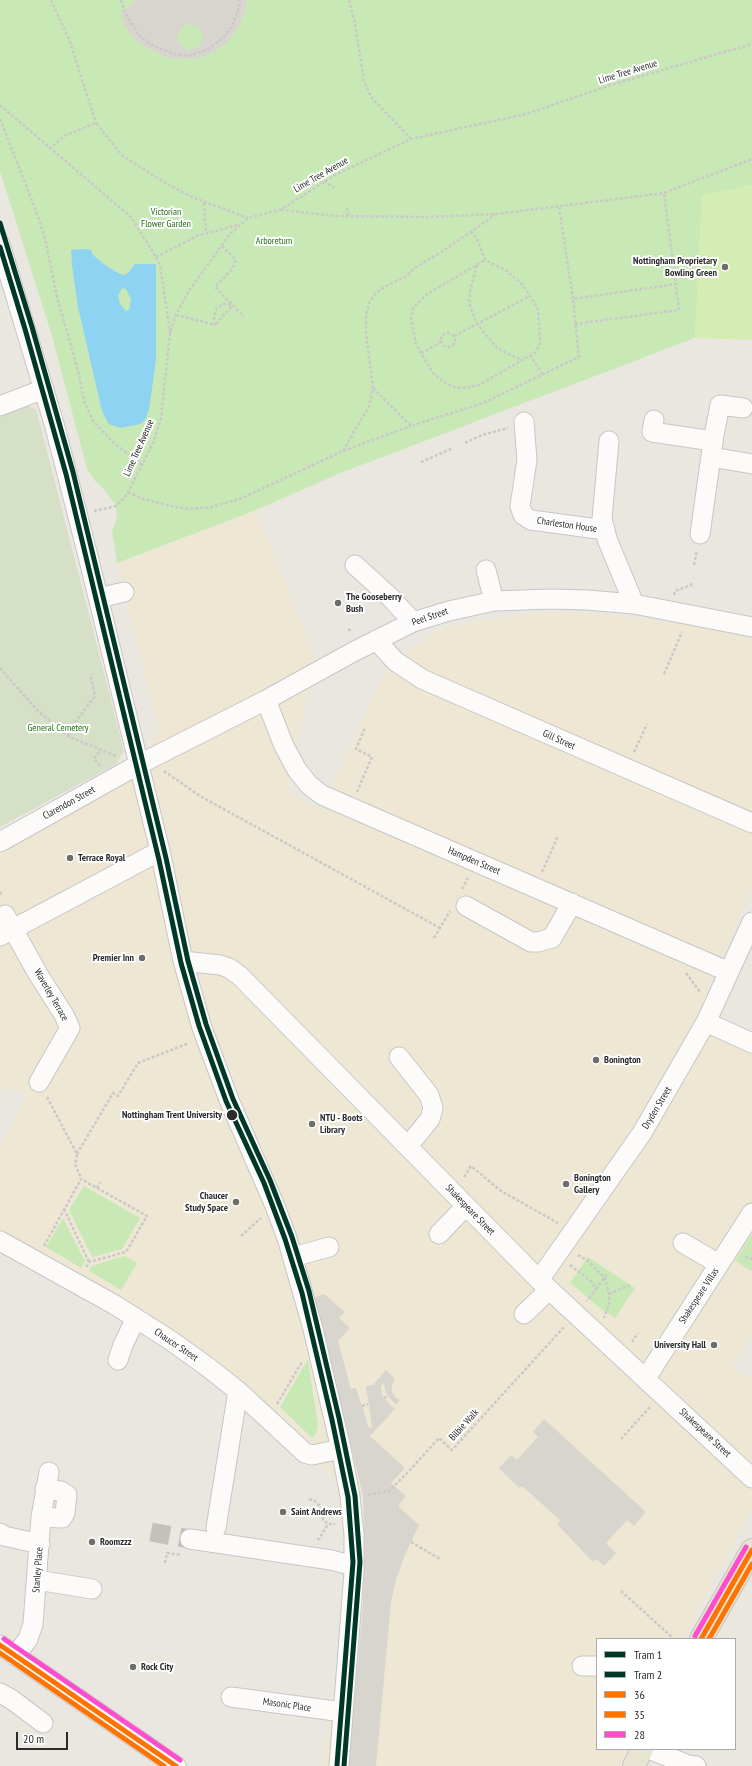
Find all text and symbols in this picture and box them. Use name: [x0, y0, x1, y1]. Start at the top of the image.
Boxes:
street label: Lime Tree Avenue: [597, 57, 659, 87]
street label: Lime Tree Avenue: [292, 155, 350, 195]
park label: Victorian Flower Garden: [141, 206, 191, 230]
park label: Arboretum: [256, 235, 292, 247]
place label: Nottingham Proprietary Bowling Green: [633, 255, 717, 278]
marker: Nottingham Proprietary Bowling Green: [720, 262, 730, 272]
street label: Lime Tree Avenue: [121, 418, 157, 478]
street label: Charleston House: [536, 515, 598, 535]
place label: The Gooseberry Bush: [346, 591, 402, 614]
marker: The Gooseberry Bush: [333, 598, 343, 608]
street label: Peel Street: [410, 605, 450, 629]
park label: General Cemetery: [27, 722, 89, 734]
street label: Gill Street: [541, 727, 577, 753]
street label: Clarendon Street: [41, 784, 97, 822]
street label: Hampden Street: [446, 845, 502, 877]
place label: Terrace Royal: [78, 852, 125, 864]
marker: Terrace Royal: [65, 853, 75, 863]
place label: Premier Inn: [93, 952, 134, 964]
marker: Premier Inn: [137, 953, 147, 963]
street label: Waverley Terrace: [31, 967, 71, 1023]
place label: Bonington: [604, 1054, 641, 1066]
marker: Bonington: [591, 1055, 601, 1065]
street label: Dryden Street: [640, 1085, 674, 1131]
marker: Nottingham Trent University: [225, 1108, 239, 1122]
place label: Nottingham Trent University: [122, 1109, 222, 1121]
place label: NTU - Boots Library: [320, 1112, 363, 1136]
marker: NTU - Boots Library: [307, 1119, 317, 1129]
place label: Bonington Gallery: [574, 1172, 611, 1196]
marker: Bonington Gallery: [561, 1179, 571, 1189]
street label: Shakespeare Street: [443, 1182, 497, 1238]
place label: Chaucer Study Space: [185, 1190, 228, 1214]
marker: Chaucer Study Space: [231, 1197, 241, 1207]
street label: Shakespeare Villas: [676, 1266, 722, 1326]
street label: Chaucer Street: [152, 1326, 200, 1364]
place label: University Hall: [654, 1339, 706, 1351]
marker: University Hall: [709, 1340, 719, 1350]
street label: Shakespeare Street: [677, 1406, 733, 1460]
street label: Bilbie Walk: [447, 1407, 481, 1443]
place label: Saint Andrews: [291, 1506, 342, 1518]
marker: Saint Andrews: [278, 1507, 288, 1517]
place label: Roomzzz: [100, 1536, 132, 1548]
marker: Roomzzz: [87, 1537, 97, 1547]
street label: Stanley Place: [30, 1547, 46, 1593]
legend: [596, 1638, 736, 1750]
text: Tram 1: [634, 1647, 662, 1662]
place label: Rock City: [141, 1661, 173, 1673]
marker: Rock City: [128, 1662, 138, 1672]
text: Tram 2: [634, 1667, 662, 1682]
text: 36: [634, 1687, 645, 1702]
street label: Masonic Place: [262, 1696, 312, 1714]
text: 35: [634, 1707, 645, 1722]
scale bar: [18, 1724, 70, 1750]
text: 28: [634, 1727, 645, 1742]
text: 20 m: [23, 1731, 44, 1746]

